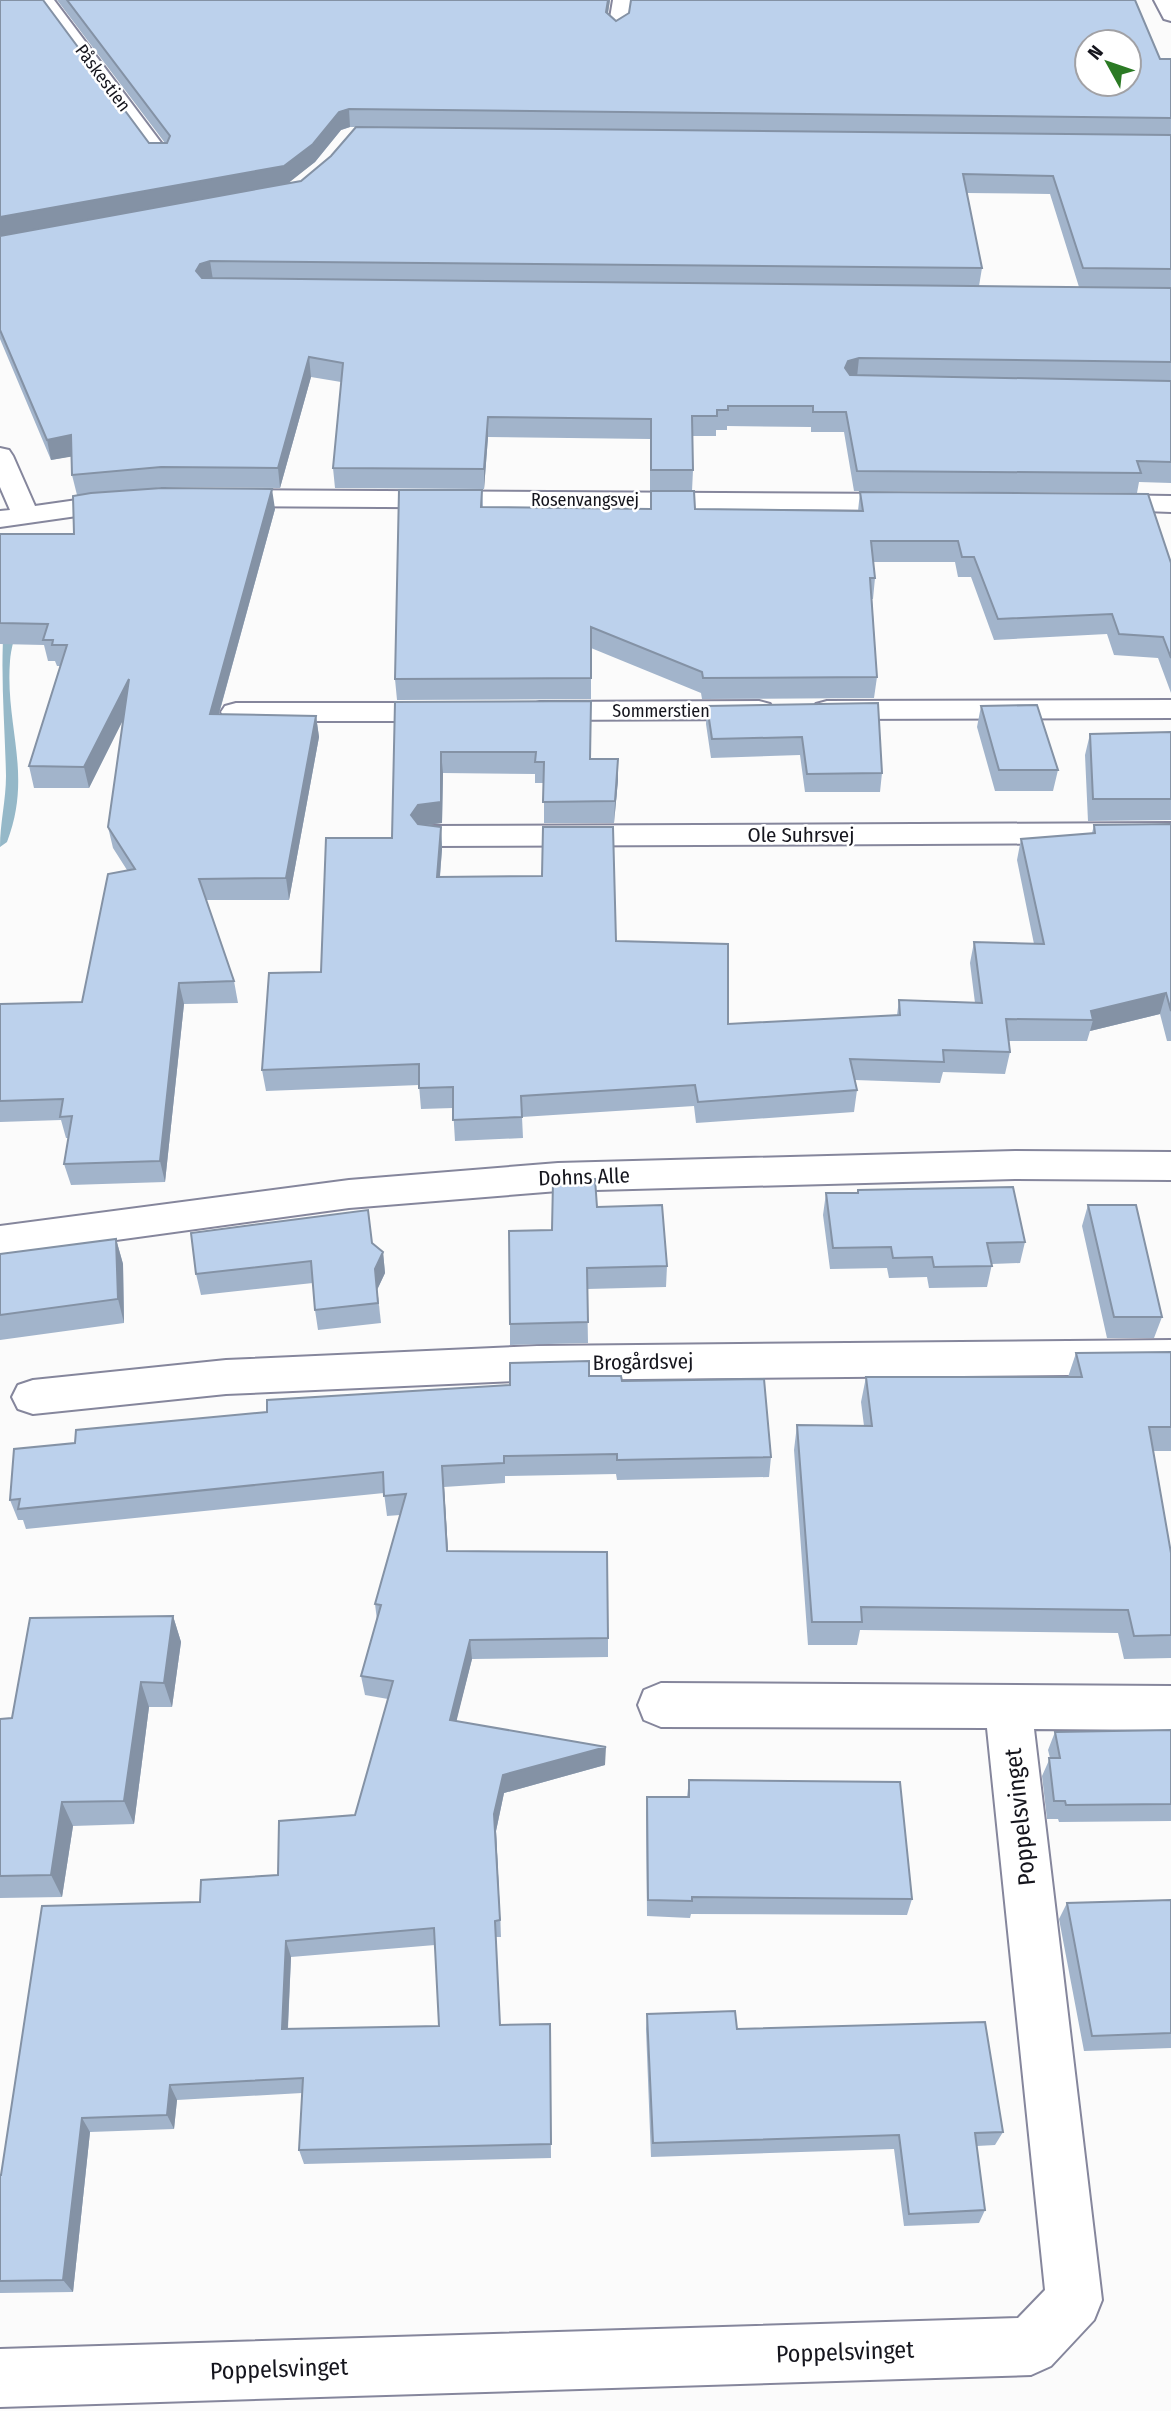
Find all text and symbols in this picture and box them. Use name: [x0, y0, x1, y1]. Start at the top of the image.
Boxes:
north arrow: [1073, 28, 1143, 98]
street label: Påskestien: [71, 40, 135, 116]
text: N: [1083, 41, 1108, 64]
street label: Rosenvangsvej: [531, 489, 639, 511]
street label: Sommerstien: [612, 700, 710, 722]
street label: Ole Suhrsvej: [747, 822, 855, 848]
street label: Dohns Alle: [538, 1162, 630, 1192]
street label: Brogårdsvej: [592, 1348, 694, 1376]
street label: Poppelsvinget: [999, 1747, 1041, 1887]
street label: Poppelsvinget: [776, 2336, 915, 2368]
street label: Poppelsvinget: [210, 2353, 349, 2385]

